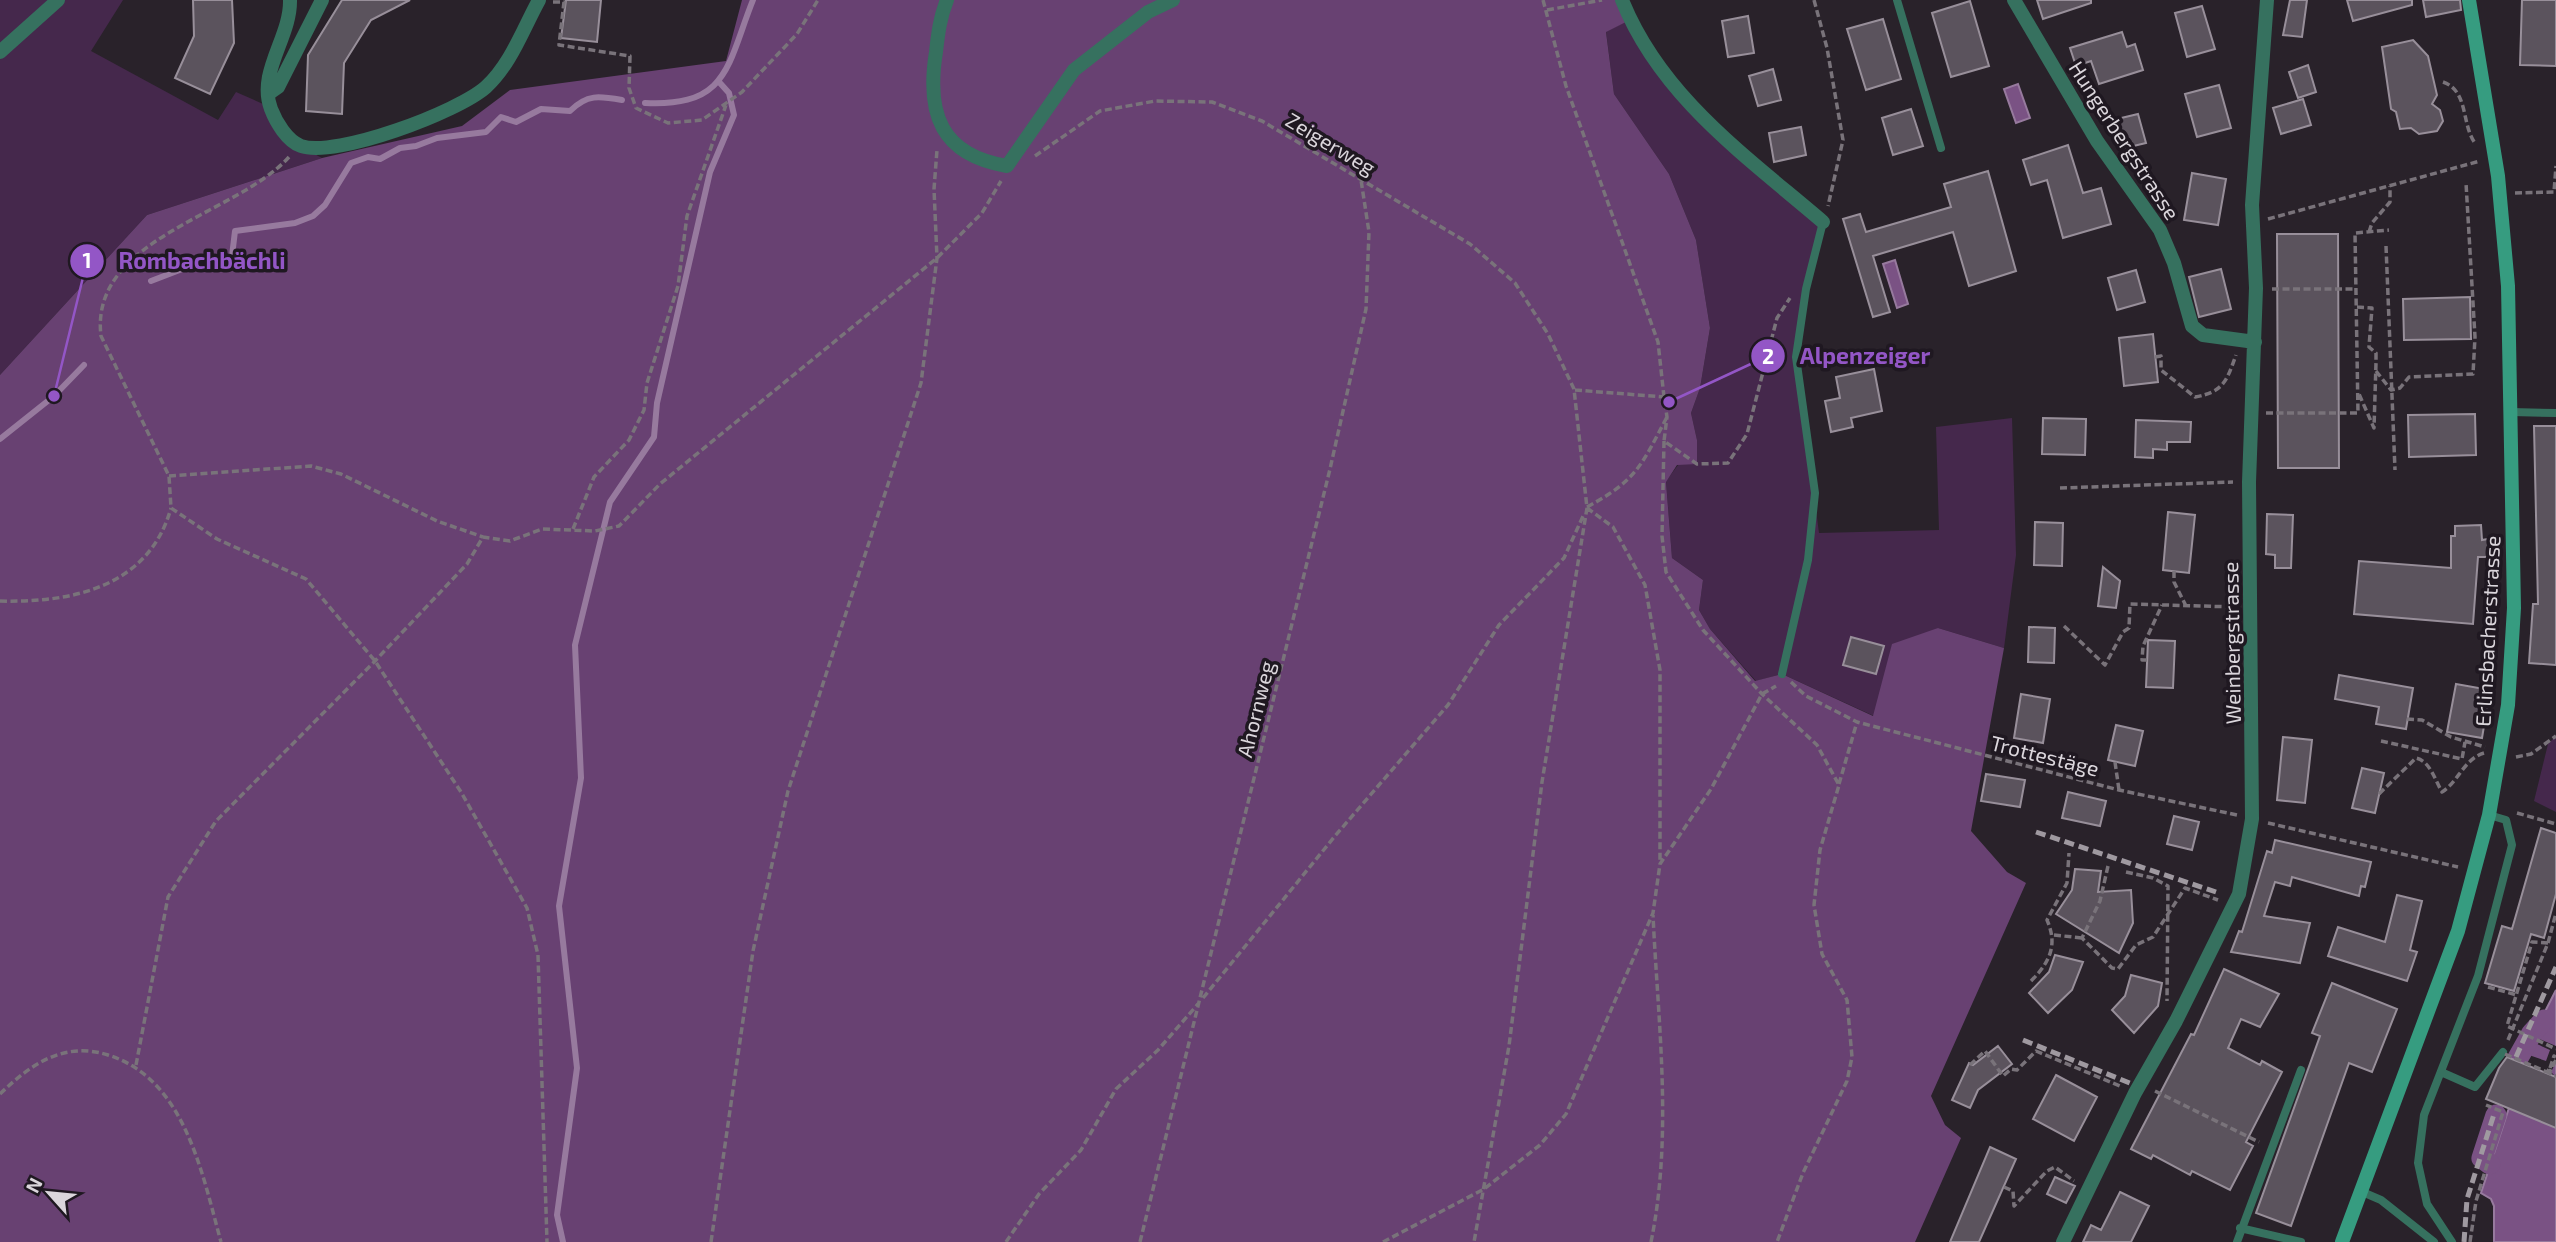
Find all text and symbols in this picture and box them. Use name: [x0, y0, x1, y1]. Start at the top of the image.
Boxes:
street label: Hungerbergstrasse: [2064, 56, 2186, 224]
street label: Zeigerweg: [1282, 107, 1381, 180]
callout: Rombachbächli: [69, 239, 299, 283]
text: Rombachbächli: [118, 246, 286, 274]
text: 1: [82, 247, 92, 272]
callout: Alpenzeiger: [1750, 334, 1944, 378]
text: Alpenzeiger: [1800, 341, 1930, 369]
text: 2: [1762, 343, 1774, 368]
street label: Erlinsbacherstrasse: [2470, 535, 2504, 727]
street label: Weinbergstrasse: [2217, 561, 2245, 725]
street label: Ahornweg: [1231, 658, 1279, 760]
street label: Trottestäge: [1988, 729, 2102, 781]
north arrow: [14, 1158, 84, 1228]
text: N: [20, 1174, 47, 1196]

